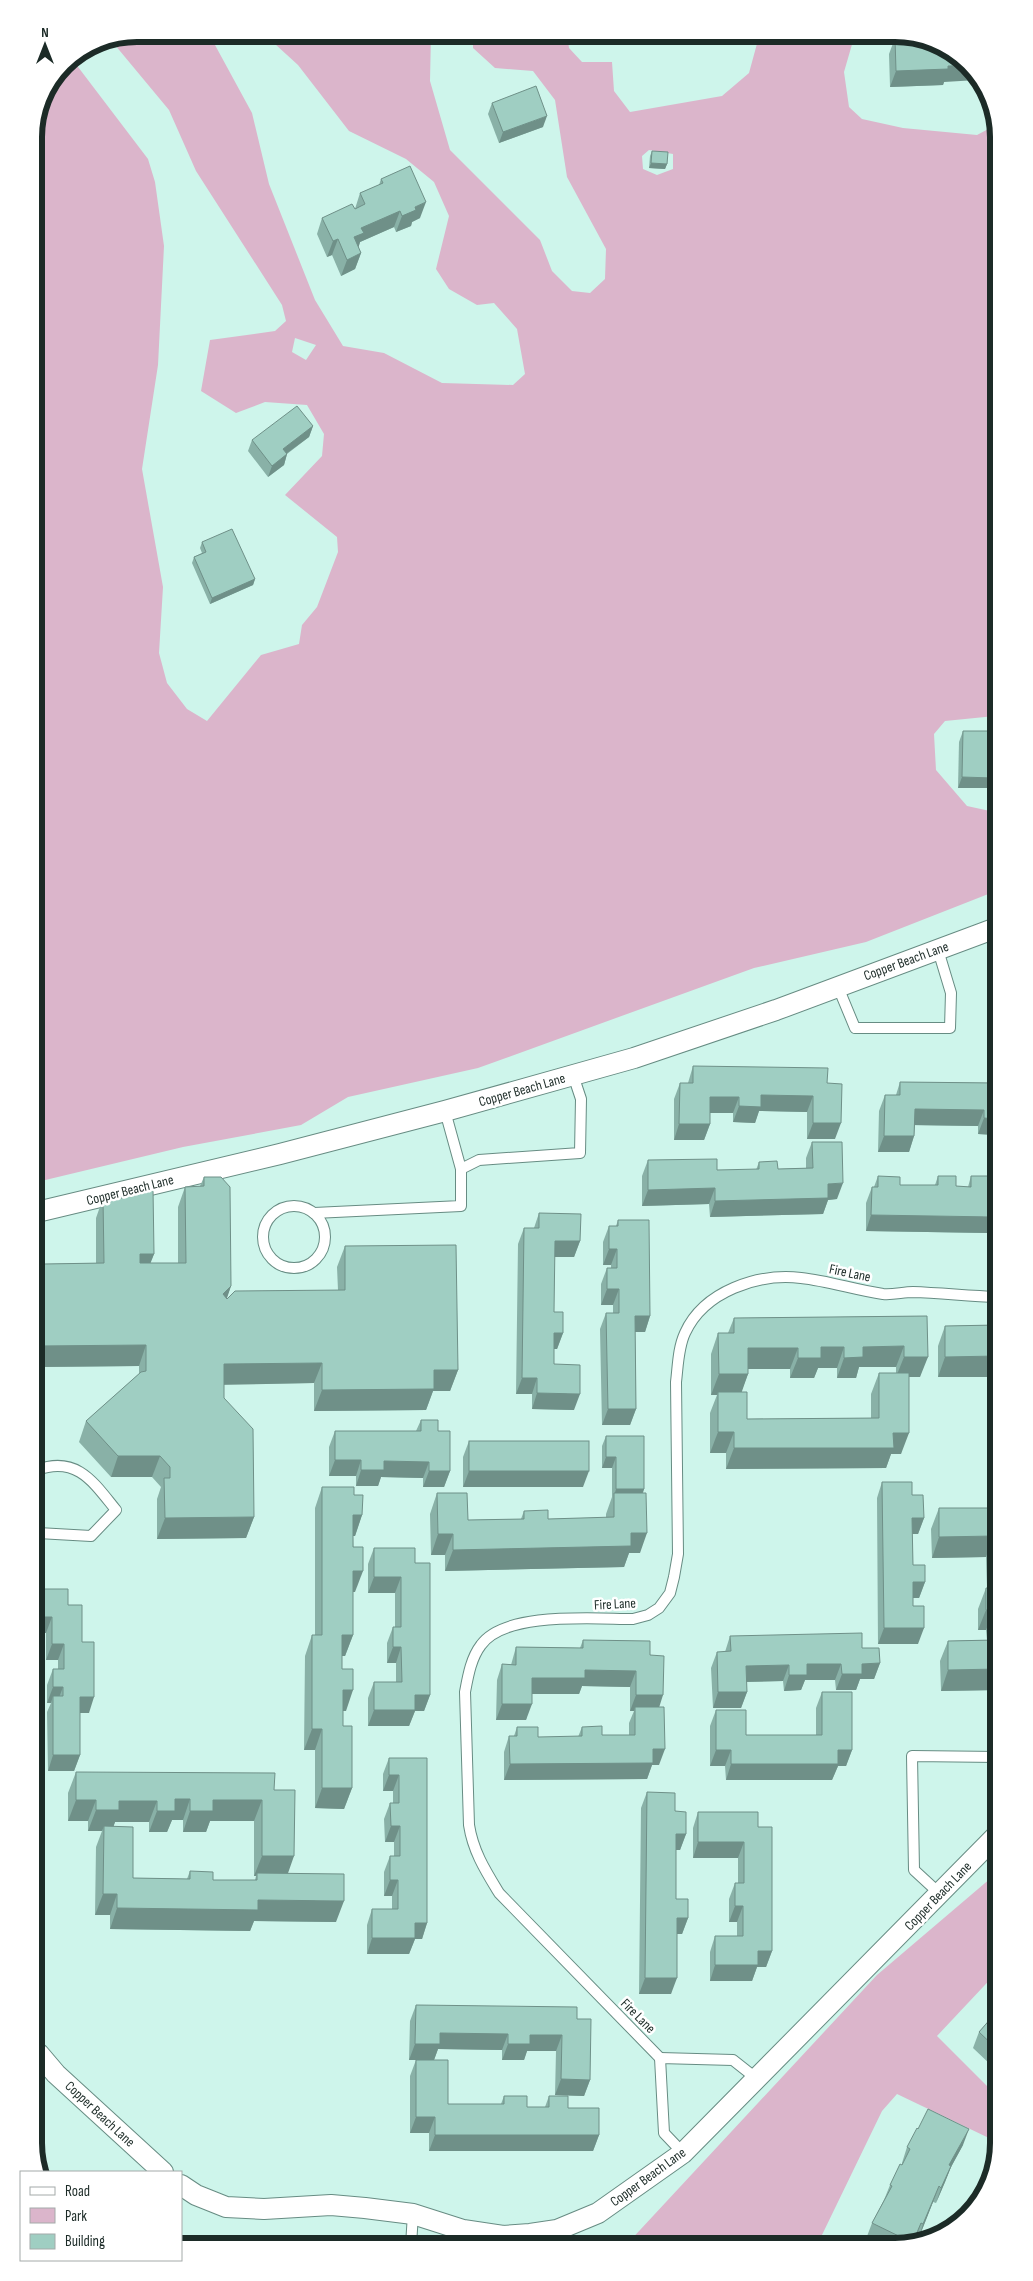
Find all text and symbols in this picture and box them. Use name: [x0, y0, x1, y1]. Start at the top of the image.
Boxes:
north arrow: [20, 20, 70, 70]
text: N: [41, 24, 49, 41]
street label: Copper Beach Lane: [861, 938, 951, 984]
street label: Copper Beach Lane: [477, 1070, 567, 1110]
street label: Copper Beach Lane: [85, 1171, 175, 1209]
street label: Fire Lane: [828, 1260, 872, 1286]
street label: Fire Lane: [594, 1594, 636, 1614]
street label: Copper Beach Lane: [901, 1858, 975, 1934]
street label: Fire Lane: [617, 1995, 659, 2037]
street label: Copper Beach Lane: [62, 2077, 138, 2151]
street label: Copper Beach Lane: [607, 2144, 689, 2210]
legend: [20, 2171, 182, 2261]
text: Road: [65, 2182, 90, 2201]
text: Park: [65, 2207, 87, 2226]
text: Building: [65, 2232, 105, 2251]

